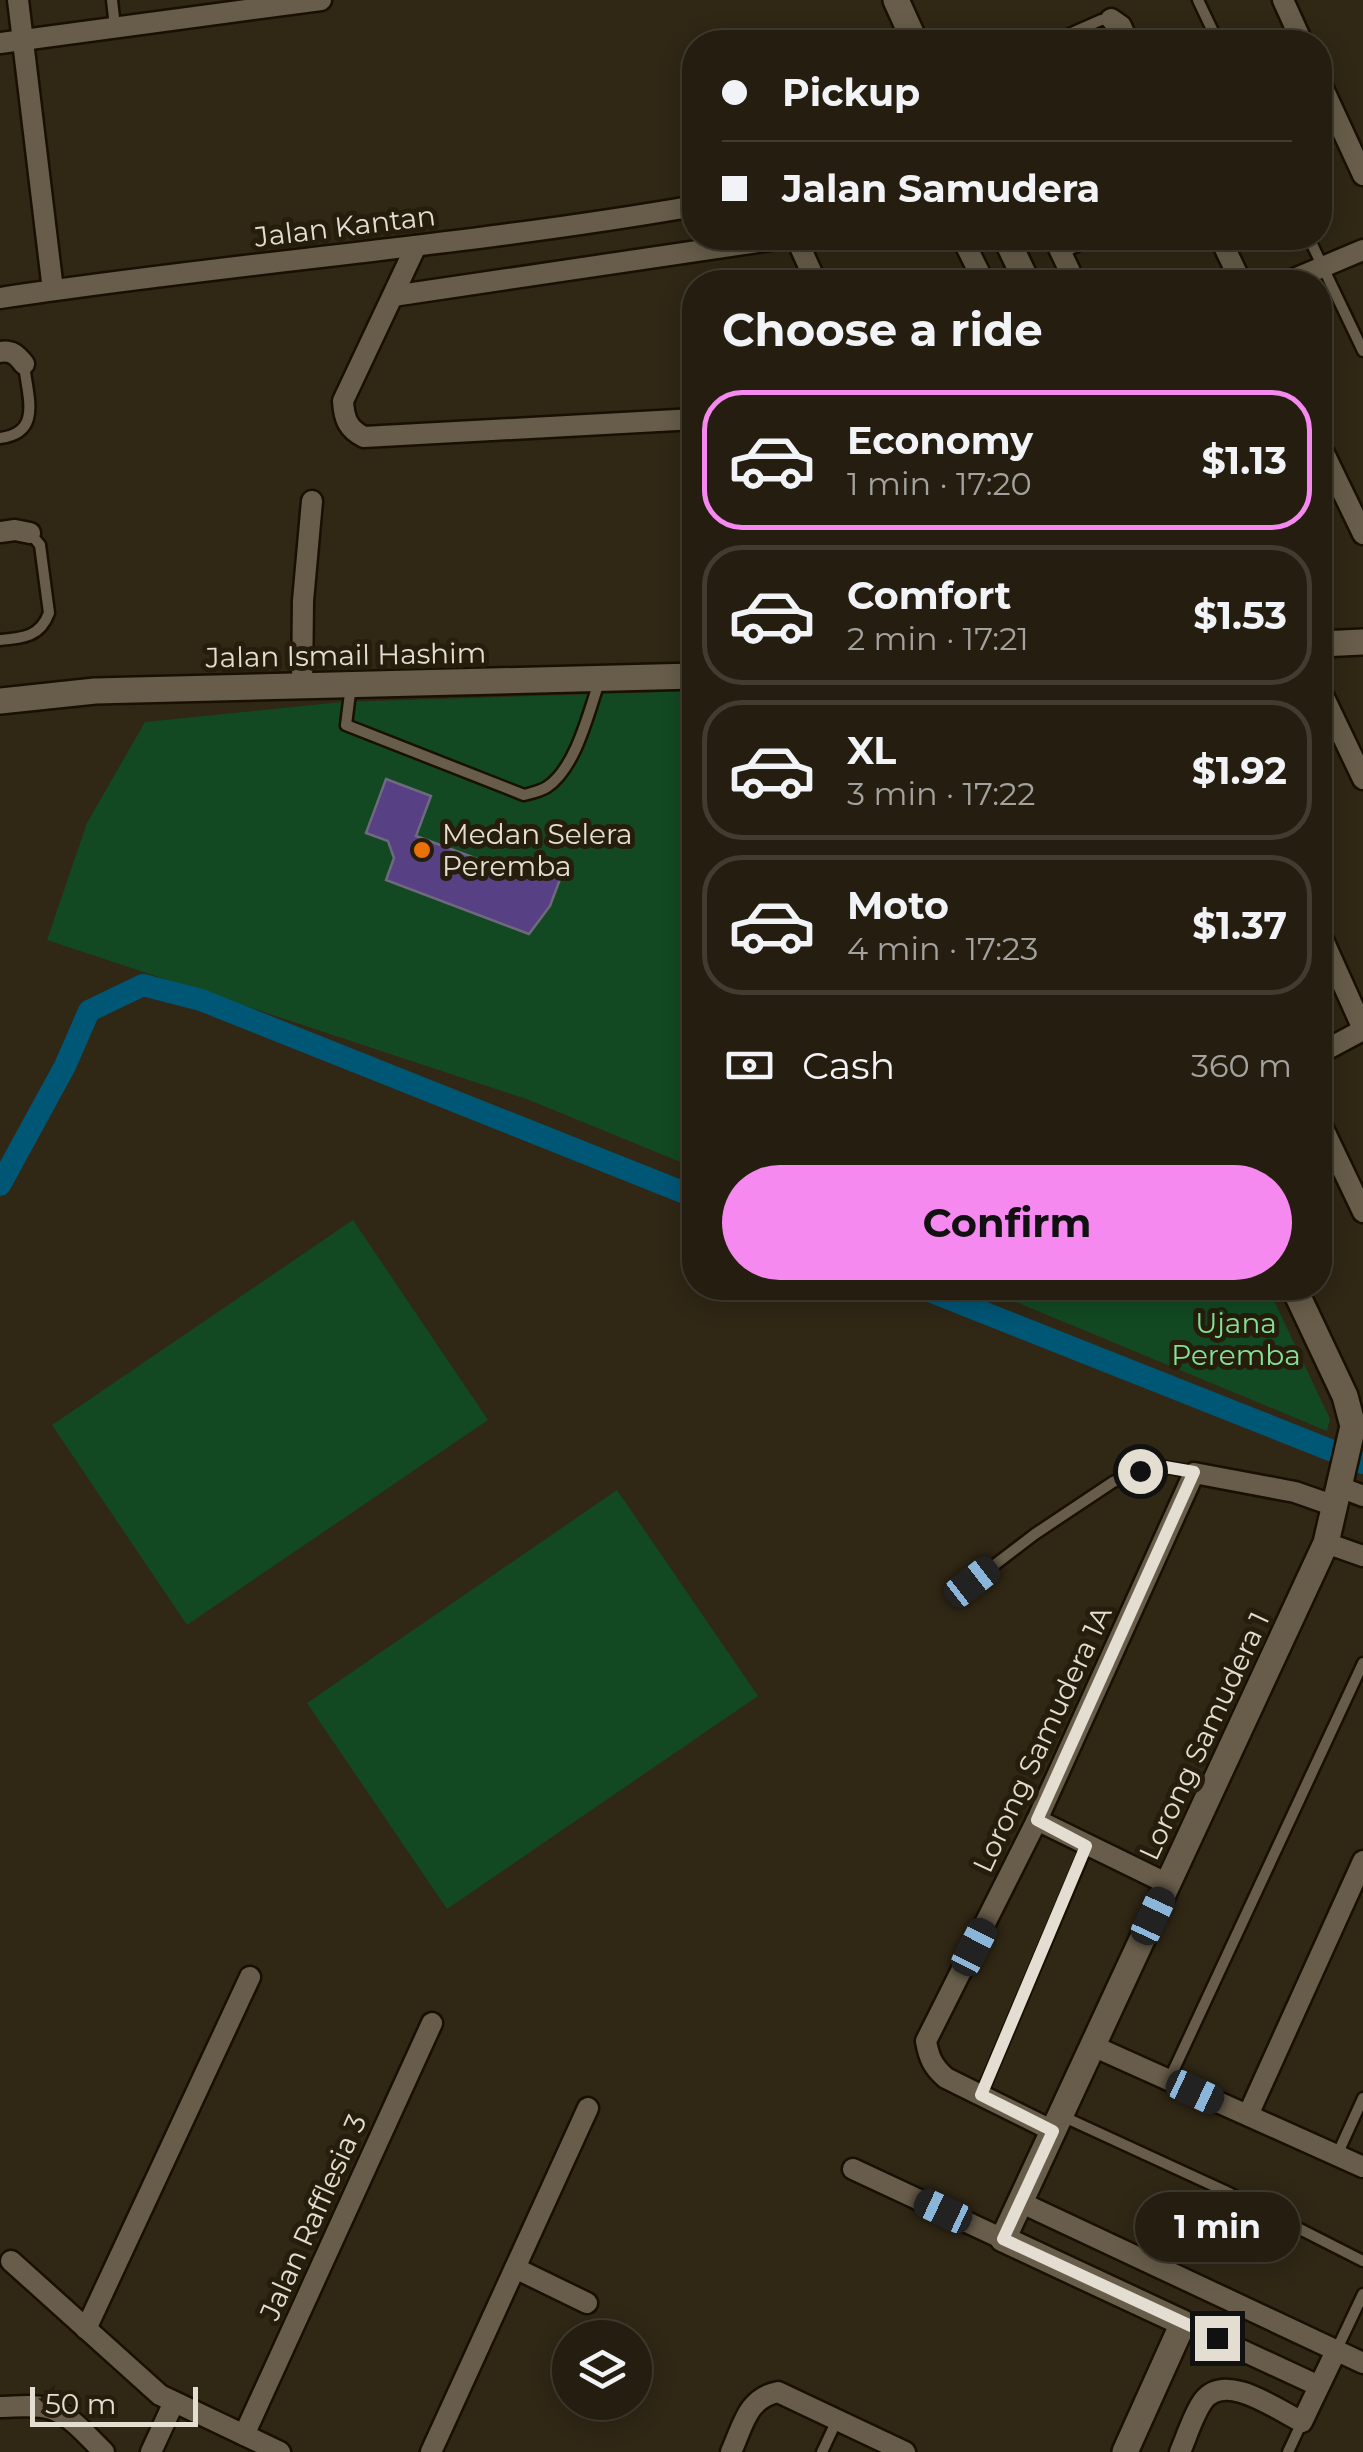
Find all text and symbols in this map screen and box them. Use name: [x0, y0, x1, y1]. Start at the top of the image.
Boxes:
text: Pickup: [782, 69, 920, 116]
text: Jalan Samudera: [782, 165, 1100, 212]
street label: Jalan Kantan: [252, 198, 437, 254]
text: Choose a ride: [722, 302, 1043, 357]
icon: car: [727, 415, 817, 505]
text: Economy: [847, 417, 1033, 464]
text: $1.13: [1202, 437, 1287, 484]
text: 1 min · 17:20: [847, 464, 1032, 503]
icon: car: [727, 570, 817, 660]
text: Comfort: [847, 572, 1011, 619]
text: $1.53: [1193, 592, 1287, 639]
text: 2 min · 17:21: [847, 619, 1029, 658]
street label: Jalan Ismail Hashim: [204, 636, 487, 674]
icon: car: [727, 725, 817, 815]
text: XL: [847, 727, 896, 774]
text: $1.92: [1192, 747, 1287, 794]
text: 3 min · 17:22: [847, 774, 1035, 813]
place label: Medan Selera Peremba: [442, 817, 633, 883]
marker: Medan Selera Peremba: [411, 839, 433, 861]
icon: car: [727, 880, 817, 970]
text: Moto: [847, 882, 949, 929]
text: $1.37: [1192, 902, 1287, 949]
text: 4 min · 17:23: [847, 929, 1038, 968]
icon: cash: [722, 1038, 777, 1093]
text: Cash: [802, 1042, 895, 1089]
text: 360 m: [1191, 1046, 1292, 1085]
button: Confirm: [722, 1165, 1292, 1280]
park label: Ujana Peremba: [1171, 1306, 1301, 1372]
route start: [1118, 1449, 1163, 1494]
car: [939, 1552, 1005, 1612]
street label: Lorong Samudera 1A: [965, 1600, 1119, 1878]
street label: Lorong Samudera 1: [1132, 1606, 1276, 1866]
car: [1127, 1882, 1179, 1950]
car: [947, 1913, 1001, 1981]
car: [1161, 2066, 1229, 2118]
street label: Jalan Rafflesia 3: [252, 2109, 374, 2326]
car: [909, 2185, 977, 2237]
callout: 1 min: [1134, 2193, 1300, 2263]
text: 1 min: [1174, 2207, 1261, 2246]
route end: [1195, 2316, 1240, 2361]
map controls: [552, 2320, 652, 2420]
button: layers: [552, 2320, 652, 2420]
scale bar: [30, 2382, 198, 2426]
text: 50 m: [45, 2387, 116, 2421]

